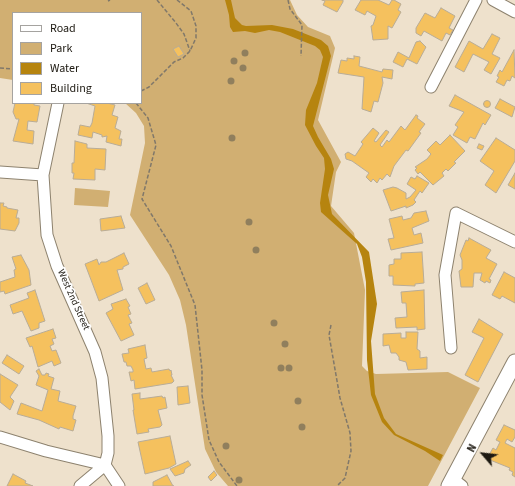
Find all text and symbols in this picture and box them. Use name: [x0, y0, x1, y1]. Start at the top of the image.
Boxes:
legend: [12, 12, 142, 104]
text: Road: [50, 20, 76, 37]
text: Park: [50, 40, 72, 57]
text: Water: [50, 60, 79, 77]
text: Building: [50, 80, 92, 97]
street label: West 2nd Street: [54, 268, 92, 332]
north arrow: [463, 434, 503, 474]
text: N: [464, 441, 480, 455]

